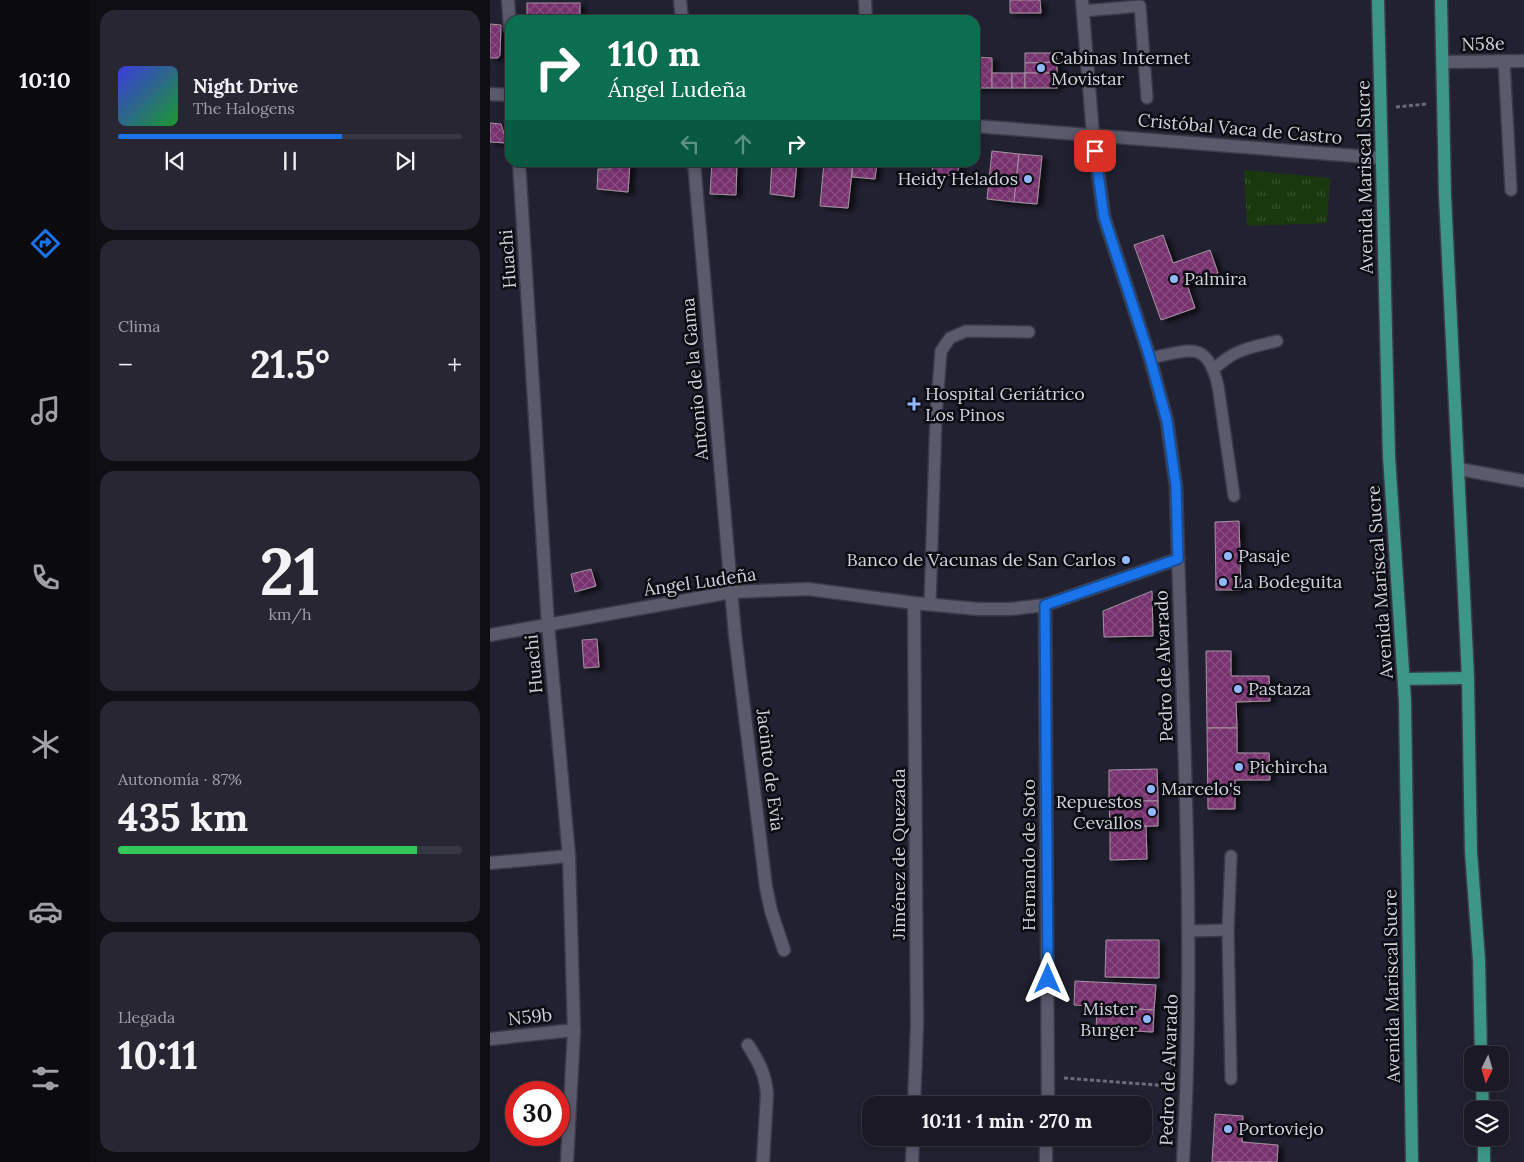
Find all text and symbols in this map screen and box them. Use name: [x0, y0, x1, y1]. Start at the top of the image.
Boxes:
text: 110 m: [608, 31, 700, 76]
street label: N58e: [1461, 32, 1505, 55]
icon: right: [525, 35, 590, 100]
place label: Cabinas Internet Movistar: [1051, 46, 1190, 90]
marker: Cabinas Internet Movistar: [1035, 62, 1047, 74]
text: 10:10: [19, 66, 71, 94]
text: Night Drive: [193, 74, 298, 98]
text: Ángel Ludeña: [608, 75, 747, 103]
street label: Avenida Mariscal Sucre: [1351, 80, 1378, 275]
text: The Halogens: [193, 98, 295, 118]
street label: Cristóbal Vaca de Castro: [1137, 108, 1343, 149]
icon: left: [676, 130, 704, 158]
icon: ahead: [729, 130, 757, 158]
icon: right: [782, 130, 810, 158]
pin: [1074, 130, 1116, 172]
icon: arrive: [1081, 137, 1109, 165]
icon: previous: [161, 147, 189, 175]
icon: pause: [276, 147, 304, 175]
icon: next: [391, 147, 419, 175]
place label: Heidy Helados: [897, 167, 1018, 190]
marker: Heidy Helados: [1022, 173, 1034, 185]
icon: directions: [28, 226, 63, 261]
street label: Huachi: [494, 229, 521, 289]
place label: Palmira: [1184, 267, 1247, 290]
marker: Palmira: [1168, 273, 1180, 285]
street label: Antonio de la Gama: [676, 297, 713, 462]
text: Clima: [118, 316, 161, 336]
text: 21.5°: [250, 340, 330, 388]
text: −: [118, 347, 133, 383]
text: +: [447, 347, 462, 383]
place label: Hospital Geriátrico Los Pinos: [925, 382, 1085, 426]
icon: music: [28, 393, 63, 428]
marker: Hospital Geriátrico Los Pinos: [907, 397, 921, 411]
street label: Avenida Mariscal Sucre: [1361, 484, 1398, 680]
text: 21: [259, 530, 321, 613]
place label: Pasaje: [1238, 544, 1290, 567]
place label: Banco de Vacunas de San Carlos: [847, 548, 1116, 571]
marker: Pasaje: [1222, 550, 1234, 562]
marker: Banco de Vacunas de San Carlos: [1120, 554, 1132, 566]
icon: phone: [28, 560, 63, 595]
street label: Ángel Ludeña: [641, 562, 758, 601]
place label: La Bodeguita: [1233, 570, 1342, 593]
marker: La Bodeguita: [1217, 576, 1229, 588]
street label: Pedro de Alvarado: [1149, 590, 1178, 742]
text: km/h: [268, 604, 312, 624]
street label: Huachi: [519, 634, 548, 695]
place label: Pastaza: [1248, 677, 1311, 700]
marker: Pastaza: [1232, 683, 1244, 695]
street label: Jacinto de Evia: [751, 706, 789, 832]
icon: climate: [28, 727, 63, 762]
place label: Pichircha: [1249, 755, 1328, 778]
marker: Pichircha: [1233, 761, 1245, 773]
text: Autonomía · 87%: [118, 769, 242, 789]
street label: Jiménez de Quezada: [887, 769, 910, 940]
place label: Marcelo's: [1161, 777, 1241, 800]
street label: Hernando de Soto: [1017, 779, 1040, 931]
marker: Marcelo's: [1145, 783, 1157, 795]
place label: Repuestos Cevallos: [1056, 790, 1142, 834]
text: 435 km: [118, 793, 248, 841]
marker: Repuestos Cevallos: [1146, 806, 1158, 818]
street label: Avenida Mariscal Sucre: [1378, 889, 1405, 1084]
icon: car: [28, 894, 63, 929]
position arrow: [1021, 952, 1073, 1004]
street label: Pedro de Alvarado: [1154, 994, 1183, 1146]
place label: Mister Burger: [1080, 997, 1137, 1041]
street label: N59b: [507, 1003, 553, 1030]
text: Llegada: [118, 1007, 175, 1027]
marker: Mister Burger: [1141, 1013, 1153, 1025]
text: 10:11: [118, 1031, 198, 1079]
north arrow: [1464, 1046, 1509, 1091]
map controls: [1464, 1046, 1509, 1146]
icon: filters: [28, 1061, 63, 1096]
speed limit sign: 30: [505, 1081, 570, 1146]
button: layers: [1464, 1101, 1509, 1146]
text: 10:11 · 1 min · 270 m: [922, 1109, 1092, 1133]
place label: Portoviejo: [1238, 1117, 1324, 1140]
marker: Portoviejo: [1222, 1123, 1234, 1135]

